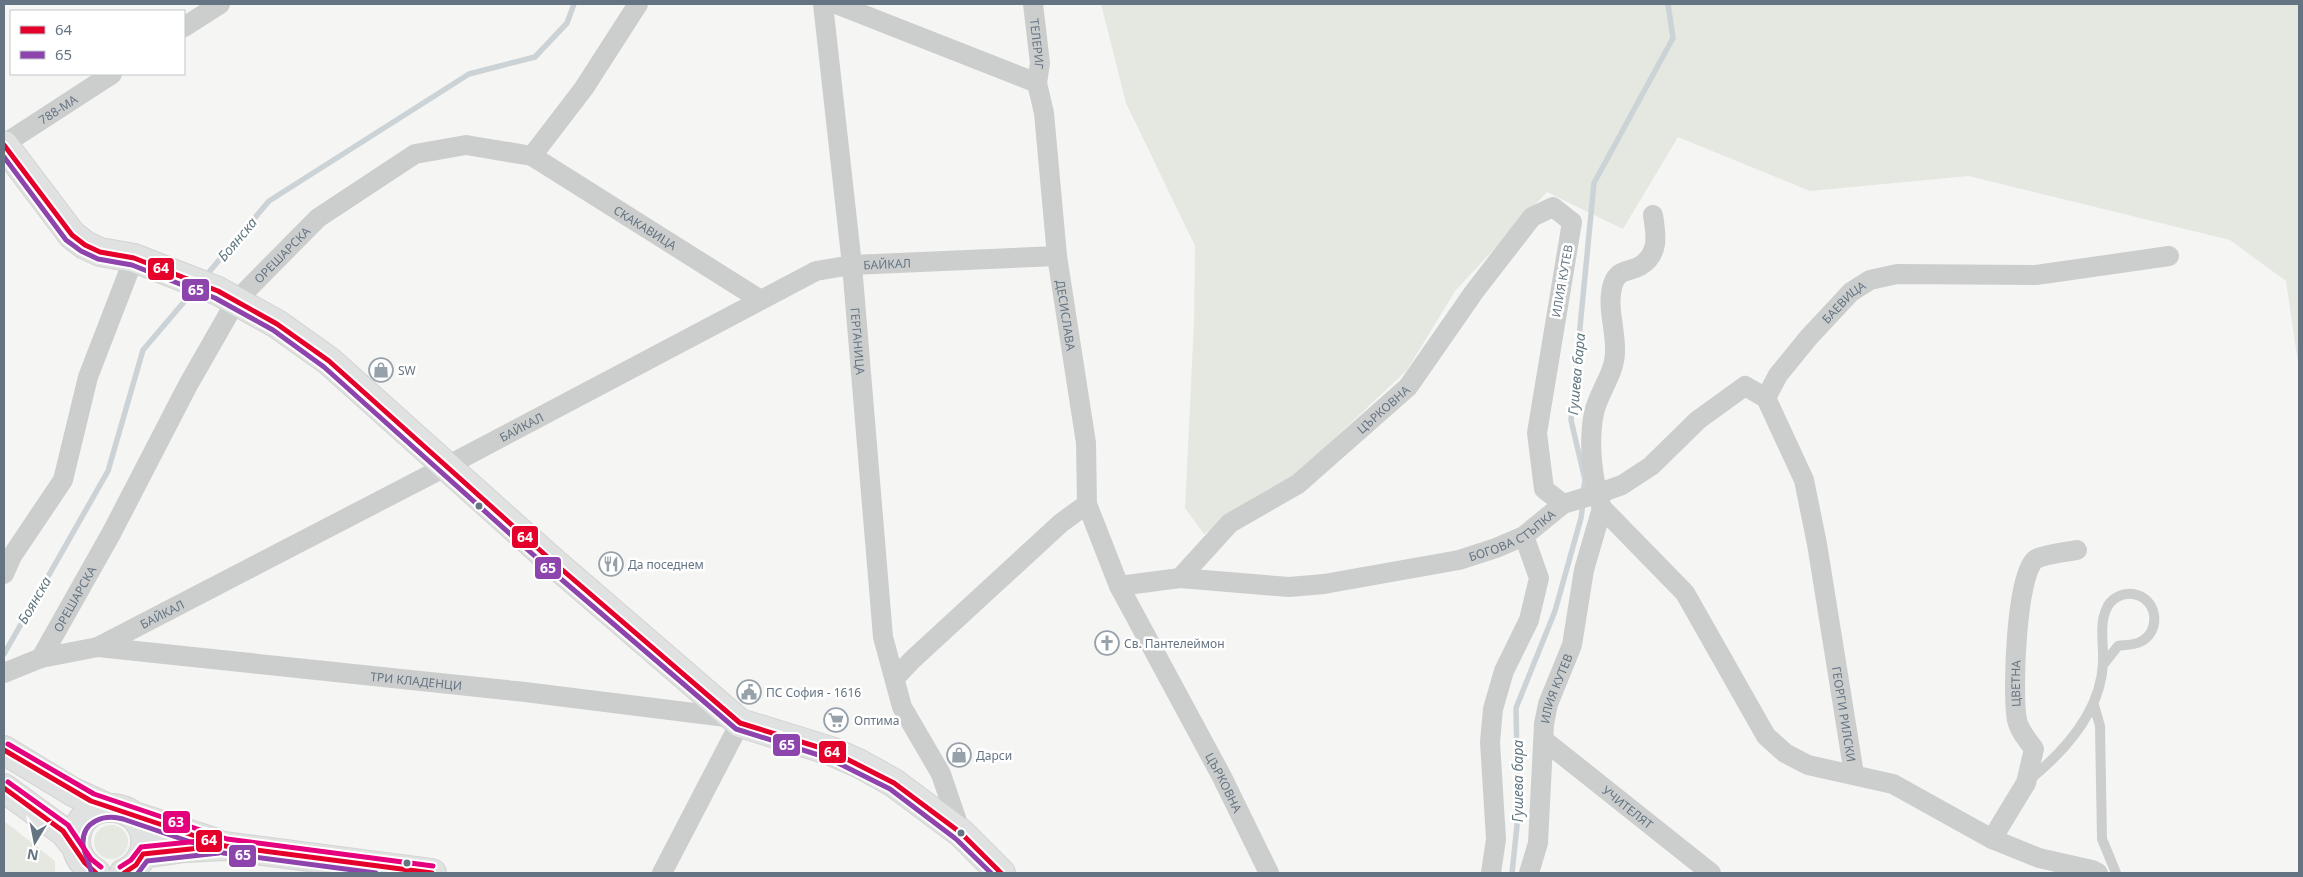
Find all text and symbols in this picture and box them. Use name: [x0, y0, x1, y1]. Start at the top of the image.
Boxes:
legend: [10, 10, 185, 75]
street label: ТЕЛЕРИГ: [1026, 17, 1048, 70]
text: 64: [55, 19, 73, 39]
text: 65: [55, 44, 72, 64]
street label: 788-МА: [35, 90, 81, 128]
street label: СКАКАВИЦА: [611, 201, 680, 254]
water label: Боянска: [213, 213, 261, 265]
street label: ОРЕШАРСКА: [250, 222, 314, 287]
street label: ИЛИЯ КУТЕВ: [1547, 243, 1577, 319]
street label: БАЙКАЛ: [863, 254, 911, 273]
line badge: 64: [147, 257, 175, 281]
text: 64: [153, 258, 169, 277]
street label: БАЕВИЦА: [1818, 276, 1869, 327]
line badge: 65: [181, 278, 210, 302]
street label: ДЕСИСЛАВА: [1052, 279, 1080, 352]
text: 65: [188, 280, 204, 299]
street label: ГЕРГАНИЦА: [847, 307, 870, 376]
water label: Гушева бара: [1563, 332, 1589, 416]
shop icon: SW: [368, 357, 394, 383]
place label: SW: [398, 362, 416, 379]
street label: ЦЪРКОВНА: [1353, 381, 1413, 437]
street label: БАЙКАЛ: [496, 408, 546, 445]
unlabelled marker: [474, 501, 484, 511]
street label: БОГОВА СТЪПКА: [1466, 505, 1559, 565]
line badge: 64: [511, 525, 539, 549]
text: 64: [517, 527, 533, 546]
restaurant icon: Да поседнем: [598, 551, 624, 577]
line badge: 65: [534, 556, 562, 580]
place label: Да поседнем: [628, 556, 704, 573]
text: 65: [540, 558, 556, 577]
street label: ОРЕШАРСКА: [49, 562, 100, 635]
water label: Боянска: [13, 573, 55, 627]
street label: БАЙКАЛ: [137, 595, 187, 632]
church icon: Св. Пантелеймон: [1094, 630, 1120, 656]
place label: Св. Пантелеймон: [1124, 635, 1225, 652]
street label: ИЛИЯ КУТЕВ: [1536, 651, 1576, 725]
street label: ЦВЕТНА: [2007, 659, 2024, 707]
street label: ГЕОРГИ РИЛСКИ: [1828, 665, 1860, 763]
street label: ТРИ КЛАДЕНЦИ: [370, 667, 463, 694]
public building icon: ПС София - 1616: [736, 679, 762, 705]
place label: ПС София - 1616: [766, 684, 861, 701]
supermarket icon: Оптима: [823, 707, 849, 733]
place label: Оптима: [854, 712, 899, 729]
line badge: 65: [772, 733, 801, 757]
text: 65: [779, 735, 795, 754]
line badge: 64: [818, 740, 847, 764]
water label: Гушева бара: [1508, 740, 1527, 822]
text: 64: [824, 742, 840, 761]
shop icon: Дарси: [946, 742, 972, 768]
place label: Дарси: [976, 747, 1012, 764]
street label: ЦЪРКОВНА: [1202, 749, 1247, 815]
street label: УЧИТЕЛЯТ: [1599, 781, 1657, 833]
line badge: 63: [162, 810, 191, 834]
text: 63: [168, 812, 184, 831]
north arrow: [10, 817, 60, 867]
unlabelled marker: [956, 828, 966, 838]
line badge: 64: [195, 829, 223, 853]
text: 64: [201, 830, 217, 849]
line badge: 65: [228, 844, 257, 868]
text: N: [25, 845, 40, 866]
text: 65: [235, 845, 251, 864]
unlabelled marker: [402, 858, 412, 868]

